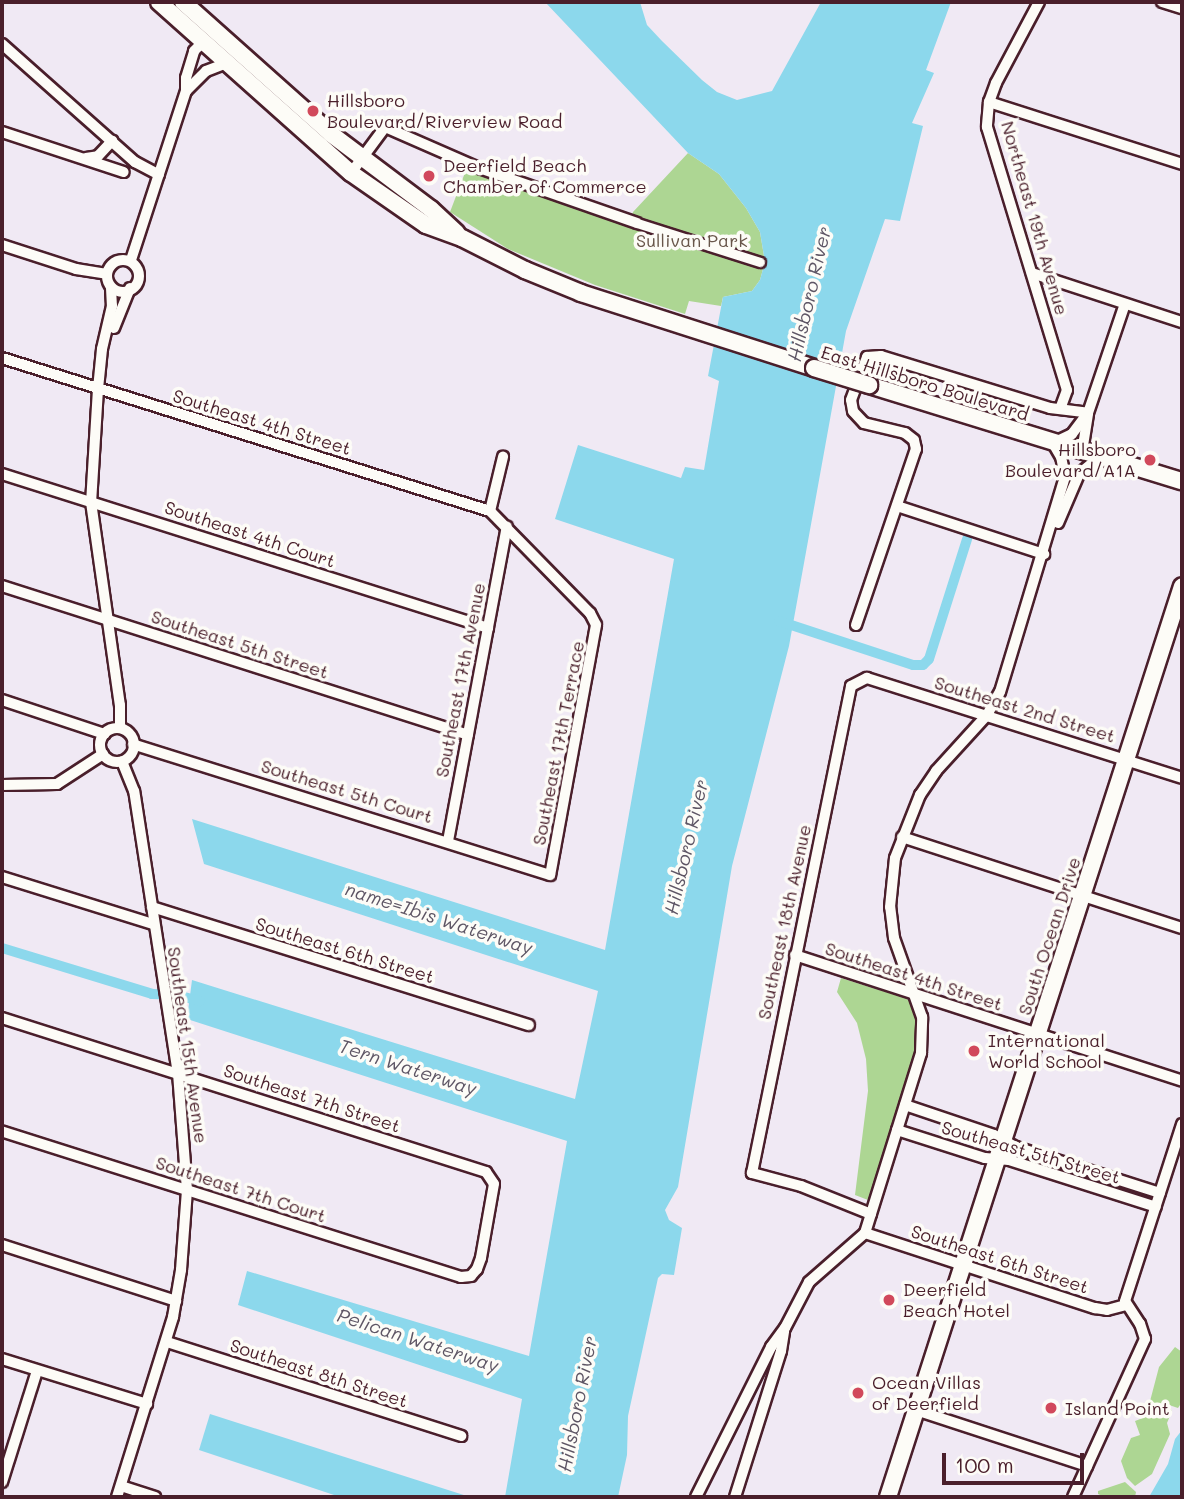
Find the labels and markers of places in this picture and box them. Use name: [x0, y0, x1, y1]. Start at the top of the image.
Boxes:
place label: Hillsboro Boulevard/Riverview Road: [327, 90, 562, 132]
marker: Hillsboro Boulevard/Riverview Road: [305, 103, 321, 119]
place label: Deerfield Beach Chamber of Commerce: [443, 155, 647, 198]
marker: Deerfield Beach Chamber of Commerce: [421, 168, 437, 184]
place label: Hillsboro Boulevard/A1A: [1005, 439, 1136, 482]
marker: Hillsboro Boulevard/A1A: [1142, 452, 1158, 468]
place label: International World School: [988, 1030, 1105, 1072]
marker: International World School: [966, 1043, 982, 1059]
place label: Deerfield Beach Hotel: [903, 1279, 1010, 1322]
marker: Deerfield Beach Hotel: [881, 1292, 897, 1308]
place label: Ocean Villas of Deerfield: [872, 1372, 981, 1414]
marker: Ocean Villas of Deerfield: [850, 1385, 866, 1401]
place label: Island Point: [1065, 1397, 1170, 1419]
marker: Island Point: [1043, 1400, 1059, 1416]

